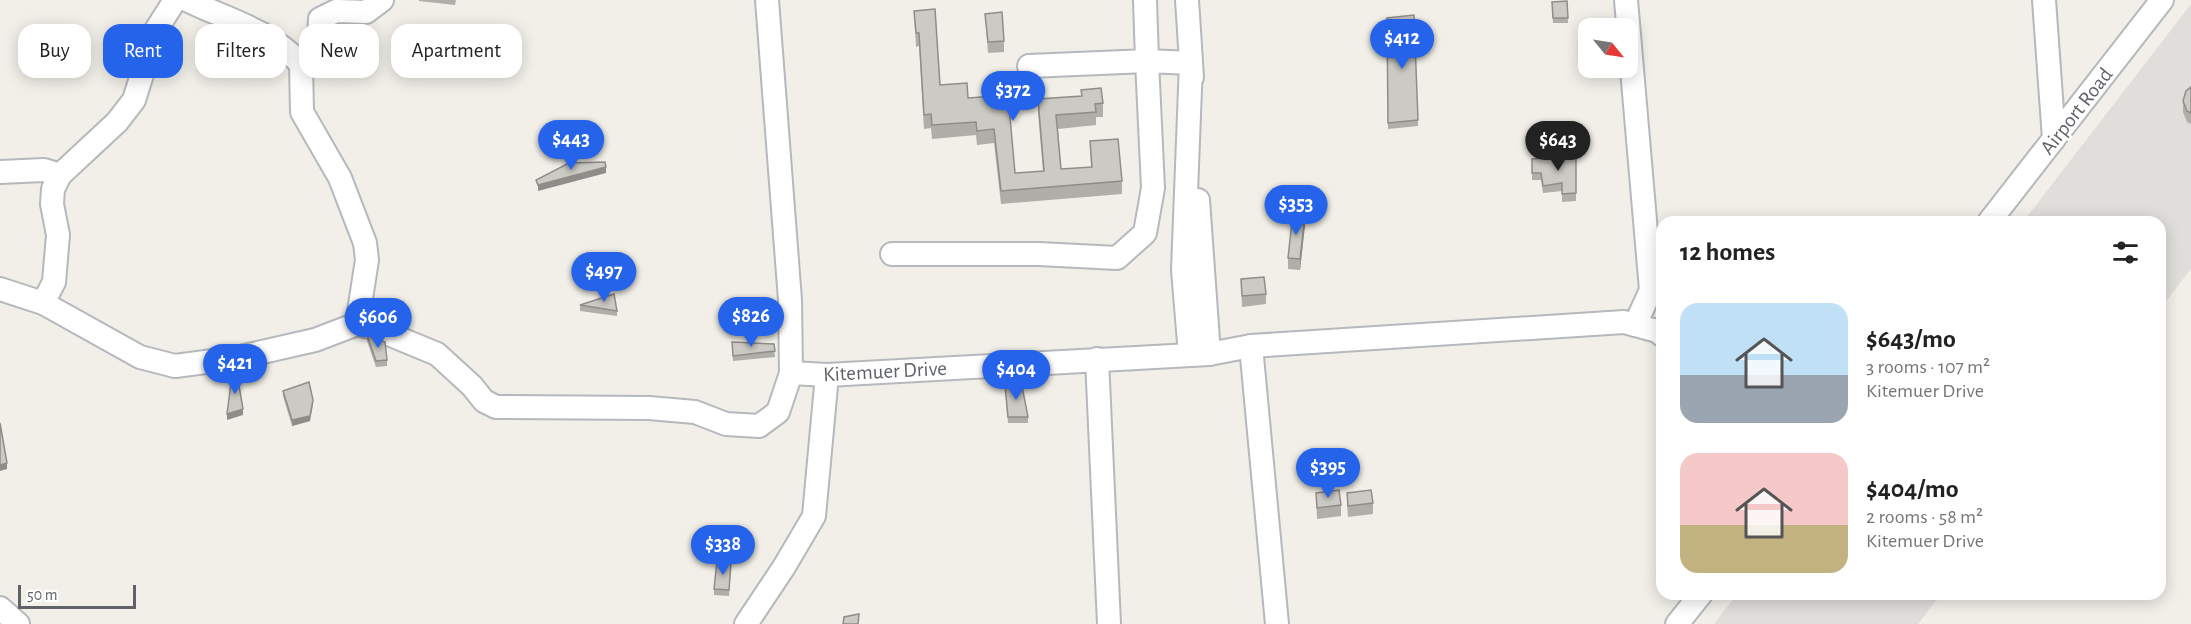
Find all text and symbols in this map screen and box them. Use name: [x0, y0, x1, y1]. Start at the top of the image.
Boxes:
north arrow: [1578, 18, 1638, 78]
map controls: [1578, 18, 1638, 78]
pin: $412: [1366, 19, 1438, 70]
chip: Buy: [18, 24, 91, 78]
chip: Rent: [103, 24, 183, 78]
chip: Filters: [195, 24, 287, 78]
chip: New: [299, 24, 379, 78]
chip: Apartment: [391, 24, 522, 78]
text: $412: [1384, 28, 1420, 48]
street label: Airport Road: [2036, 64, 2117, 159]
pin: $372: [977, 71, 1049, 122]
text: $372: [995, 80, 1031, 100]
pin: $443: [535, 120, 607, 171]
pin: $643: [1522, 121, 1594, 172]
text: $443: [552, 129, 590, 149]
text: $643: [1539, 130, 1577, 150]
pin: $353: [1260, 185, 1332, 236]
text: $353: [1279, 194, 1313, 214]
icon: filters: [2109, 236, 2142, 269]
text: 12 homes: [1680, 239, 1775, 265]
pin: $497: [568, 252, 640, 303]
text: $497: [585, 261, 623, 281]
pin: $826: [715, 297, 787, 348]
pin: $606: [342, 298, 414, 349]
text: $826: [732, 306, 770, 326]
text: $606: [359, 307, 397, 327]
text: $643/mo: [1866, 326, 1956, 352]
icon: home: [1728, 327, 1800, 399]
pin: $421: [199, 344, 271, 395]
pin: $404: [980, 350, 1052, 401]
text: $421: [217, 353, 253, 373]
text: 3 rooms · 107 m²: [1866, 357, 1990, 377]
street label: Kitemuer Drive: [823, 358, 947, 385]
text: $404: [996, 359, 1036, 379]
text: Kitemuer Drive: [1866, 381, 1984, 401]
pin: $395: [1292, 448, 1364, 499]
text: $395: [1310, 457, 1346, 477]
text: $404/mo: [1866, 476, 1959, 502]
icon: home: [1728, 477, 1800, 549]
text: 2 rooms · 58 m²: [1866, 507, 1983, 527]
pin: $338: [687, 525, 759, 576]
text: Kitemuer Drive: [1866, 531, 1984, 551]
text: $338: [705, 534, 741, 554]
scale bar: [18, 582, 136, 610]
text: 50 m: [27, 587, 58, 603]

